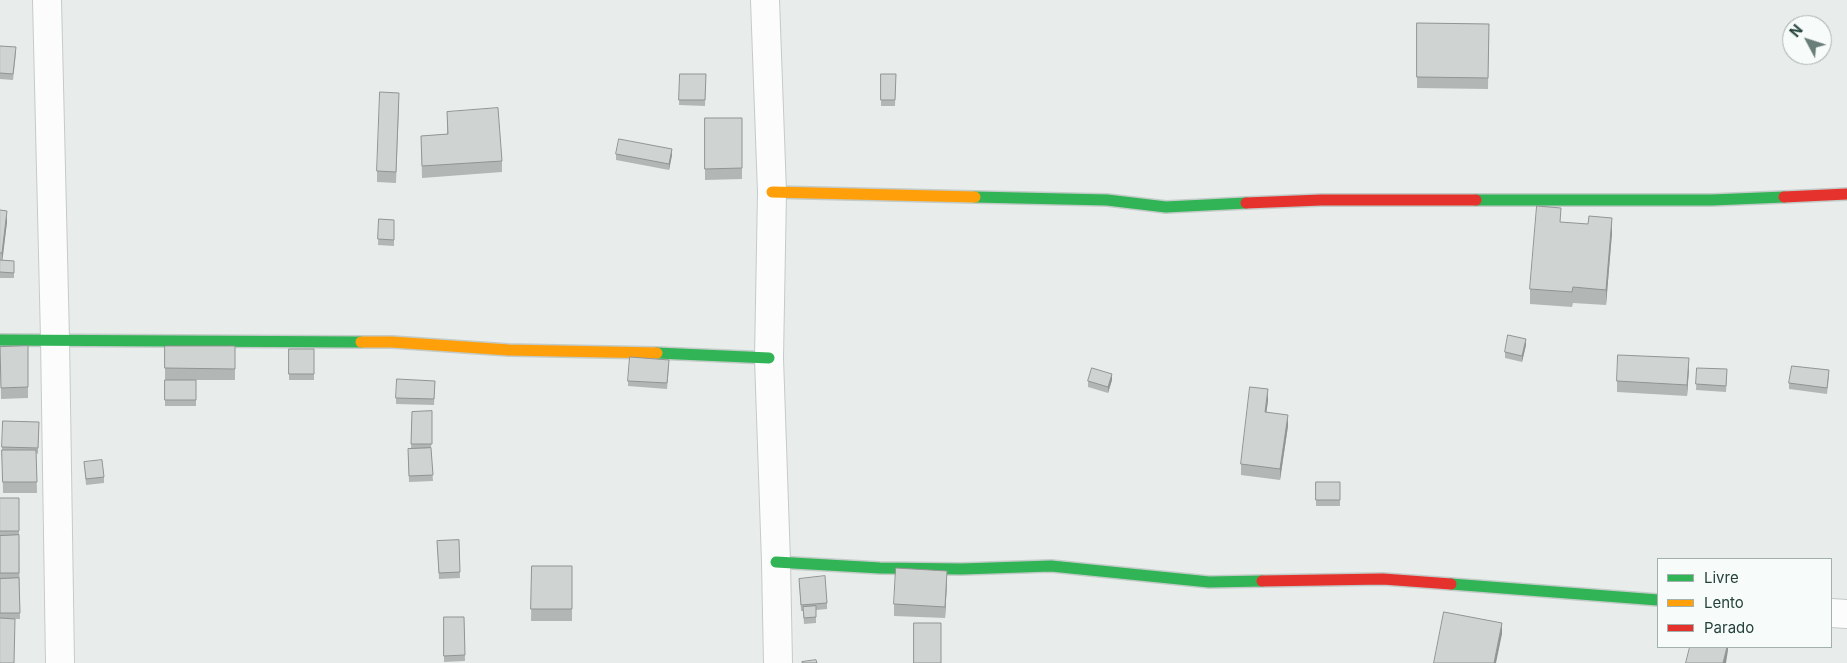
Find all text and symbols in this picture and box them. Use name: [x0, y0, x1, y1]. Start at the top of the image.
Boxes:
north arrow: [1782, 15, 1832, 65]
text: N: [1786, 21, 1806, 40]
legend: [1657, 558, 1832, 648]
text: Livre: [1704, 568, 1739, 587]
text: Lento: [1704, 593, 1744, 612]
text: Parado: [1704, 618, 1754, 637]

